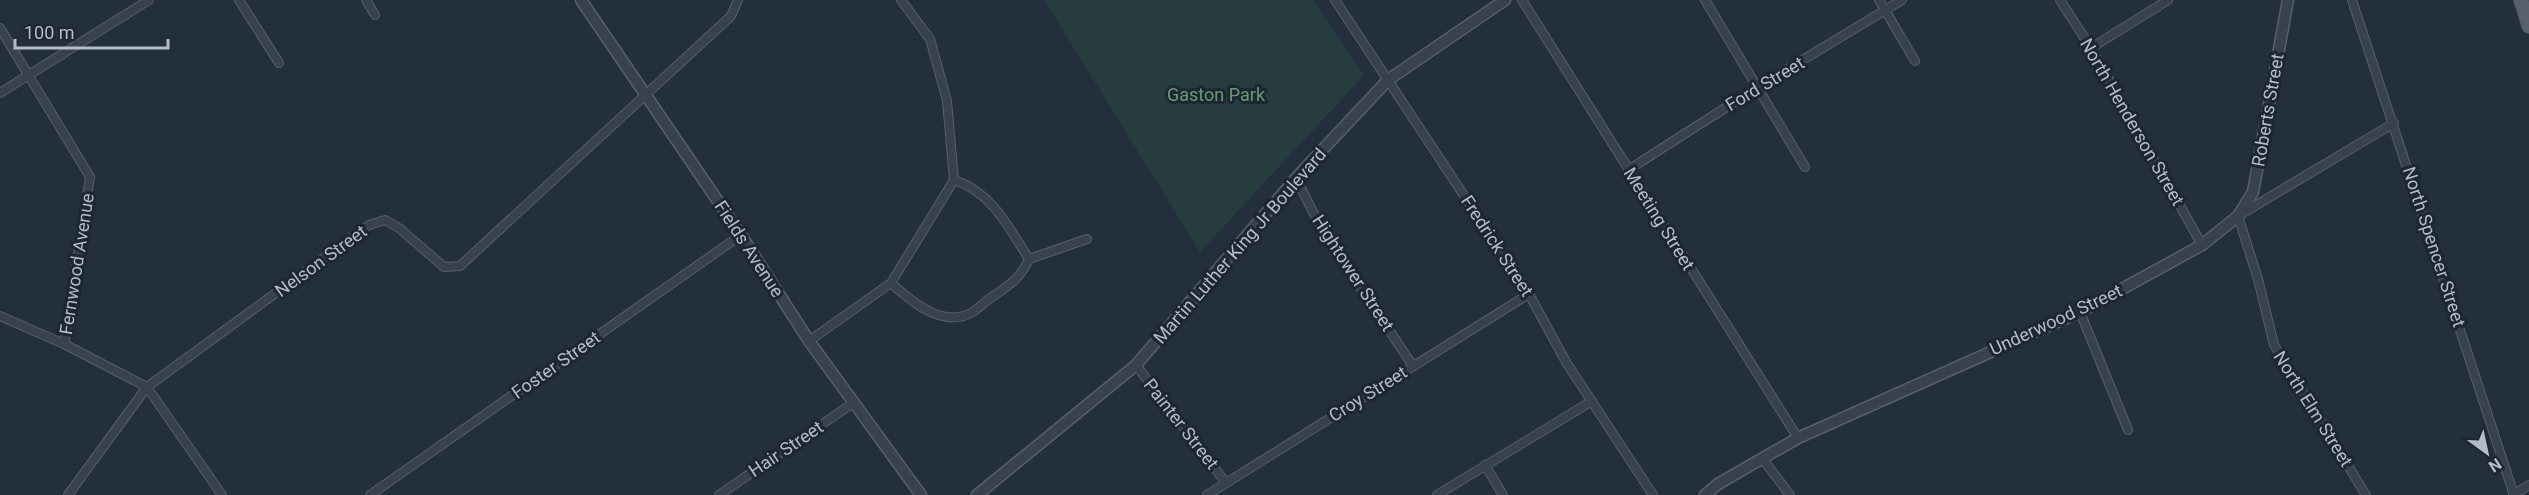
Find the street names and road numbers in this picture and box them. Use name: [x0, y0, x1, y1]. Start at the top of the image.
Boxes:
street label: North Henderson Street: [2076, 34, 2189, 209]
street label: Ford Street: [1722, 52, 1808, 115]
street label: Roberts Street: [2247, 52, 2288, 168]
street label: Martin Luther King Jr Boulevard: [1149, 144, 1330, 348]
street label: Meeting Street: [1619, 164, 1699, 274]
street label: North Spencer Street: [2399, 164, 2470, 330]
street label: Fredrick Street: [1457, 191, 1538, 300]
street label: Fernwood Avenue: [55, 192, 98, 336]
street label: Fields Avenue: [710, 196, 788, 301]
street label: Hightower Street: [1308, 211, 1399, 335]
street label: Nelson Street: [271, 220, 371, 301]
street label: Underwood Street: [1986, 280, 2125, 359]
street label: Foster Street: [508, 326, 604, 403]
street label: North Elm Street: [2269, 347, 2357, 470]
street label: Croy Street: [1325, 361, 1411, 426]
street label: Painter Street: [1140, 374, 1223, 473]
street label: Hair Street: [745, 416, 827, 481]

